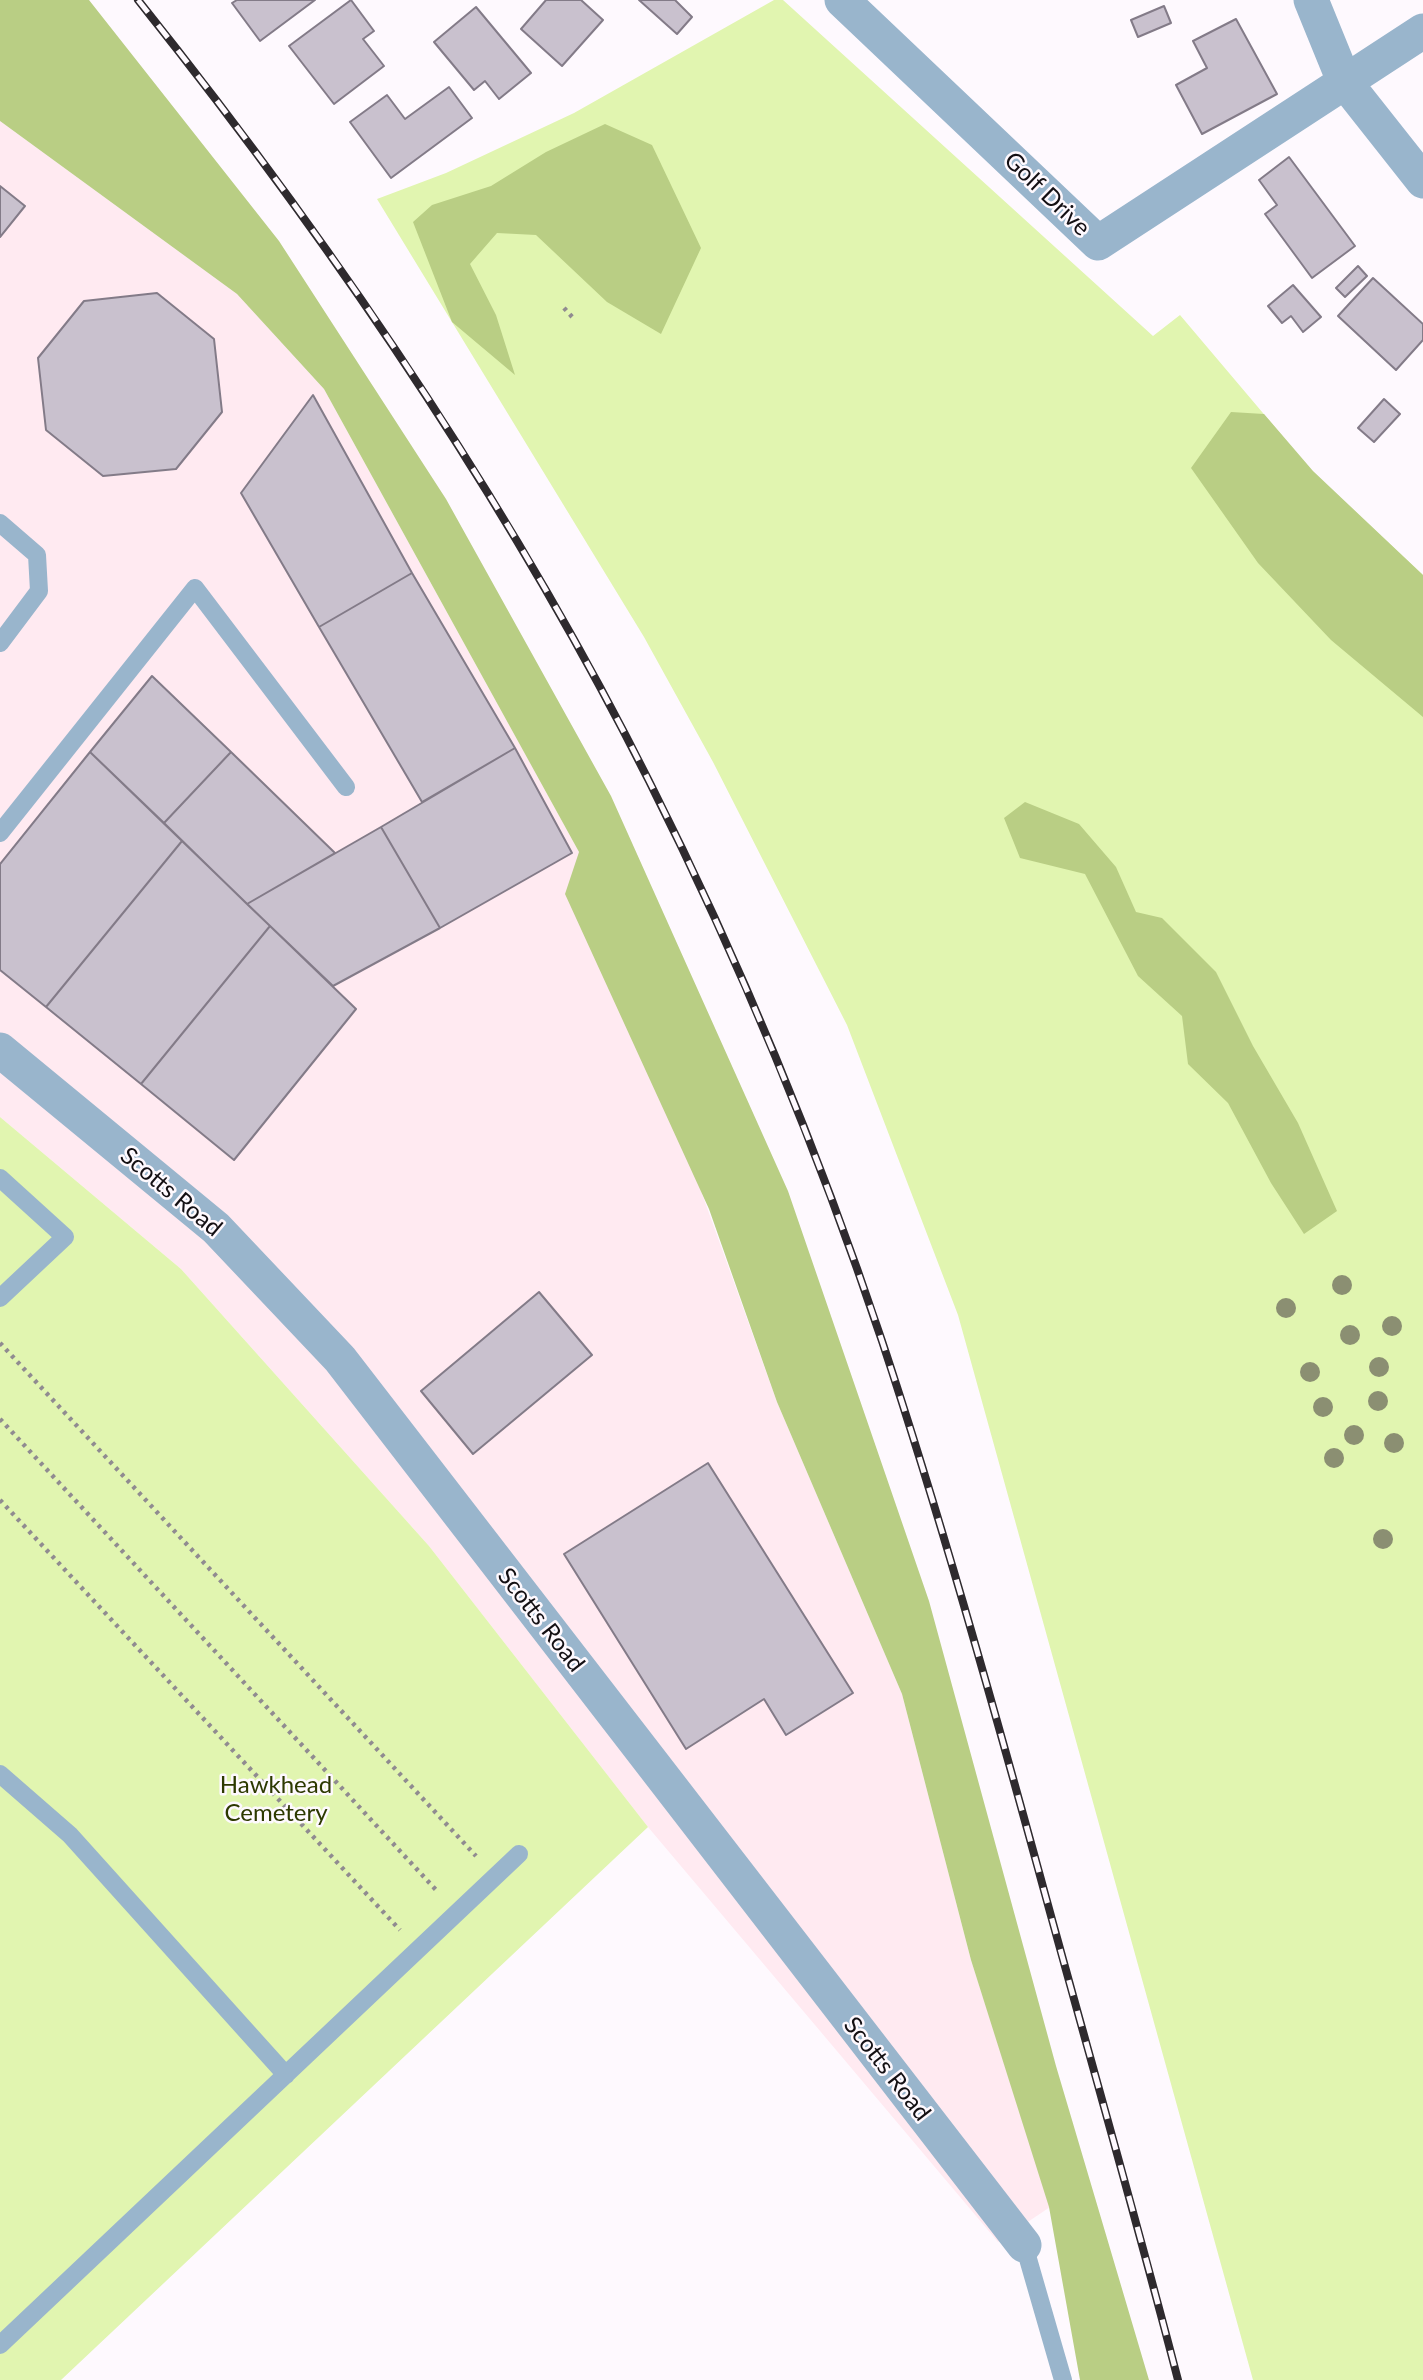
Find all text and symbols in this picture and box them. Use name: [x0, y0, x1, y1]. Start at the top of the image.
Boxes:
street label: Golf Drive: [998, 146, 1096, 242]
street label: Scotts Road: [114, 1141, 228, 1243]
street label: Scotts Road: [492, 1562, 590, 1678]
park label: Hawkhead Cemetery: [220, 1771, 332, 1827]
street label: Scotts Road: [838, 2011, 936, 2127]

